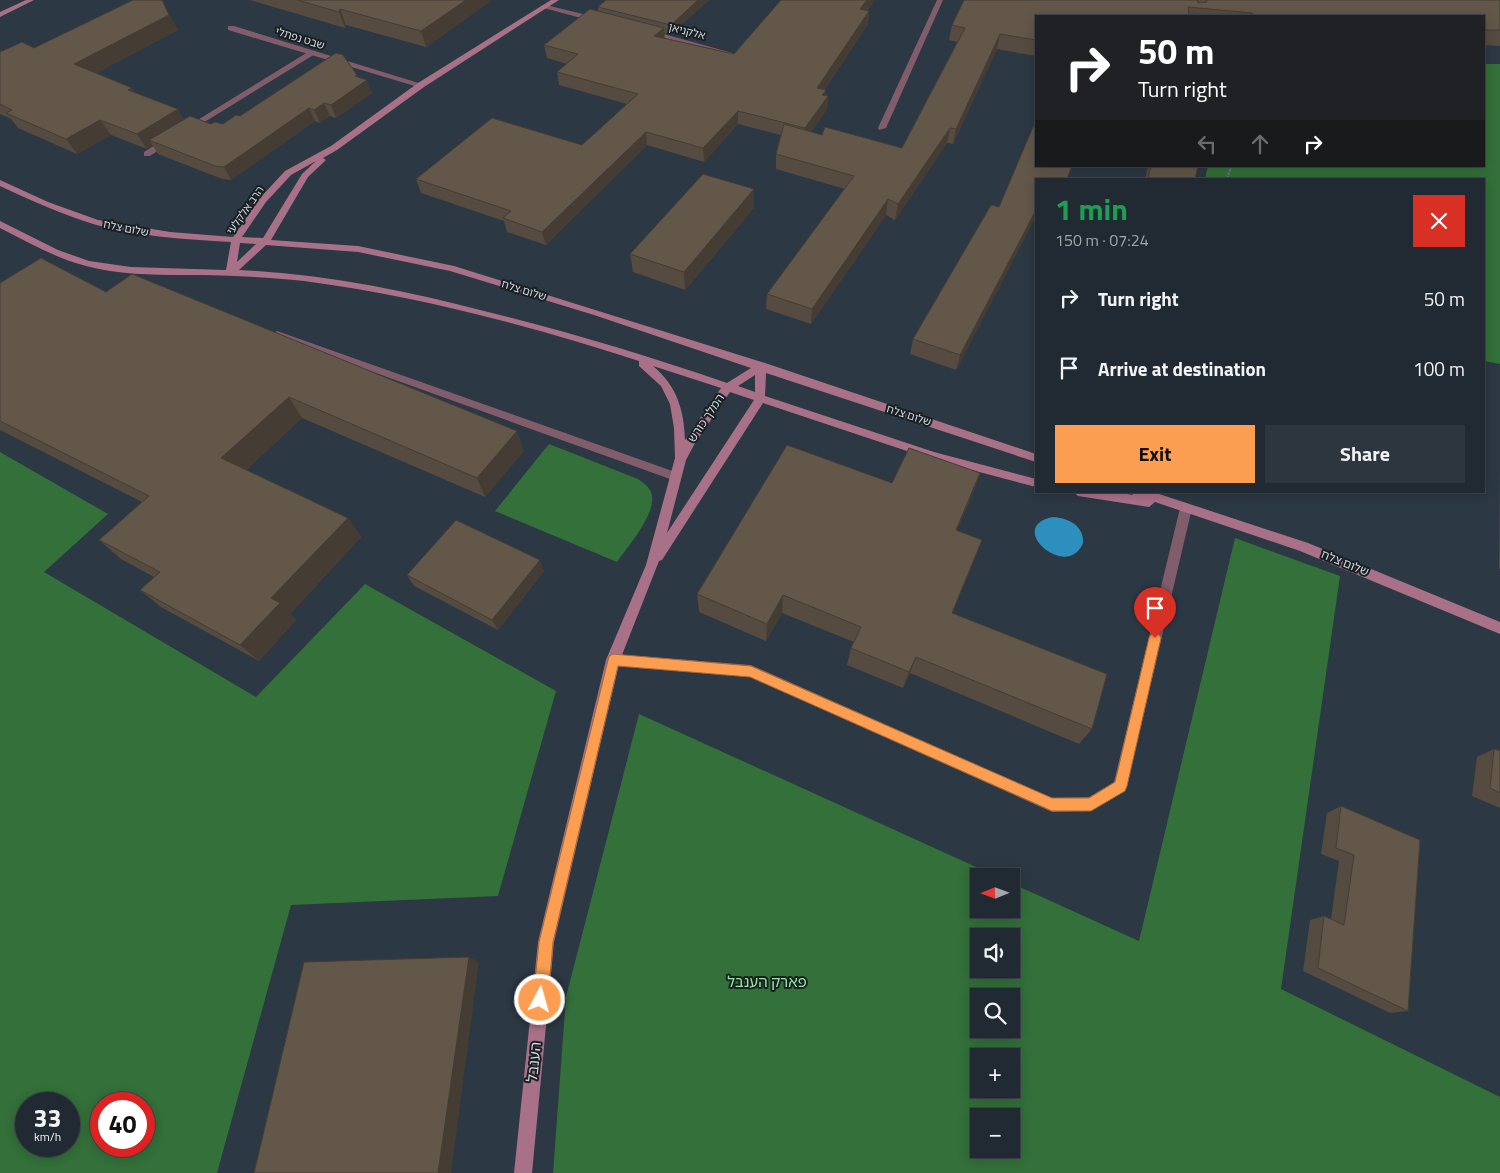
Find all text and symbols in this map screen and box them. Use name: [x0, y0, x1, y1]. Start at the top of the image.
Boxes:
street label: אלקניאן: [667, 19, 707, 43]
street label: שבט נפתלי: [273, 23, 327, 53]
text: 50 m: [1138, 24, 1214, 78]
icon: right: [1055, 35, 1120, 100]
text: Turn right: [1138, 72, 1227, 106]
icon: left: [1193, 130, 1221, 158]
icon: ahead: [1246, 130, 1274, 158]
icon: right: [1299, 130, 1327, 158]
street label: הרב אלקלעי: [222, 182, 268, 238]
text: 1 min: [1055, 186, 1128, 232]
button: close: [1413, 195, 1465, 247]
street label: שלום צלח: [102, 216, 150, 240]
text: 150 m · 07:24: [1055, 228, 1149, 252]
street label: שלום צלח: [500, 276, 548, 304]
icon: right: [1055, 284, 1083, 312]
text: Turn right: [1098, 284, 1179, 313]
text: 50 m: [1424, 284, 1465, 313]
icon: arrive: [1055, 354, 1083, 382]
text: Arrive at destination: [1098, 354, 1266, 383]
text: 100 m: [1413, 354, 1465, 383]
street label: המלך כורש: [682, 390, 729, 446]
street label: שלום צלח: [885, 400, 933, 430]
button: Exit: [1055, 425, 1255, 483]
button: Share: [1265, 425, 1465, 483]
street label: שלום צלח: [1318, 544, 1372, 581]
pin: [1134, 587, 1176, 638]
icon: arrive: [1141, 594, 1169, 622]
north arrow: [970, 868, 1020, 918]
map controls: [970, 868, 1020, 1158]
button: sound: [970, 928, 1020, 978]
park label: פארק הענבל: [727, 970, 807, 993]
position arrow: [513, 973, 565, 1025]
button: search: [970, 988, 1020, 1038]
street label: הענבל: [520, 1041, 547, 1083]
button: +: [970, 1048, 1020, 1098]
speed limit sign: 40: [90, 1092, 155, 1157]
text: 33: [33, 1099, 62, 1137]
button: −: [970, 1108, 1020, 1158]
text: km/h: [34, 1127, 61, 1146]

